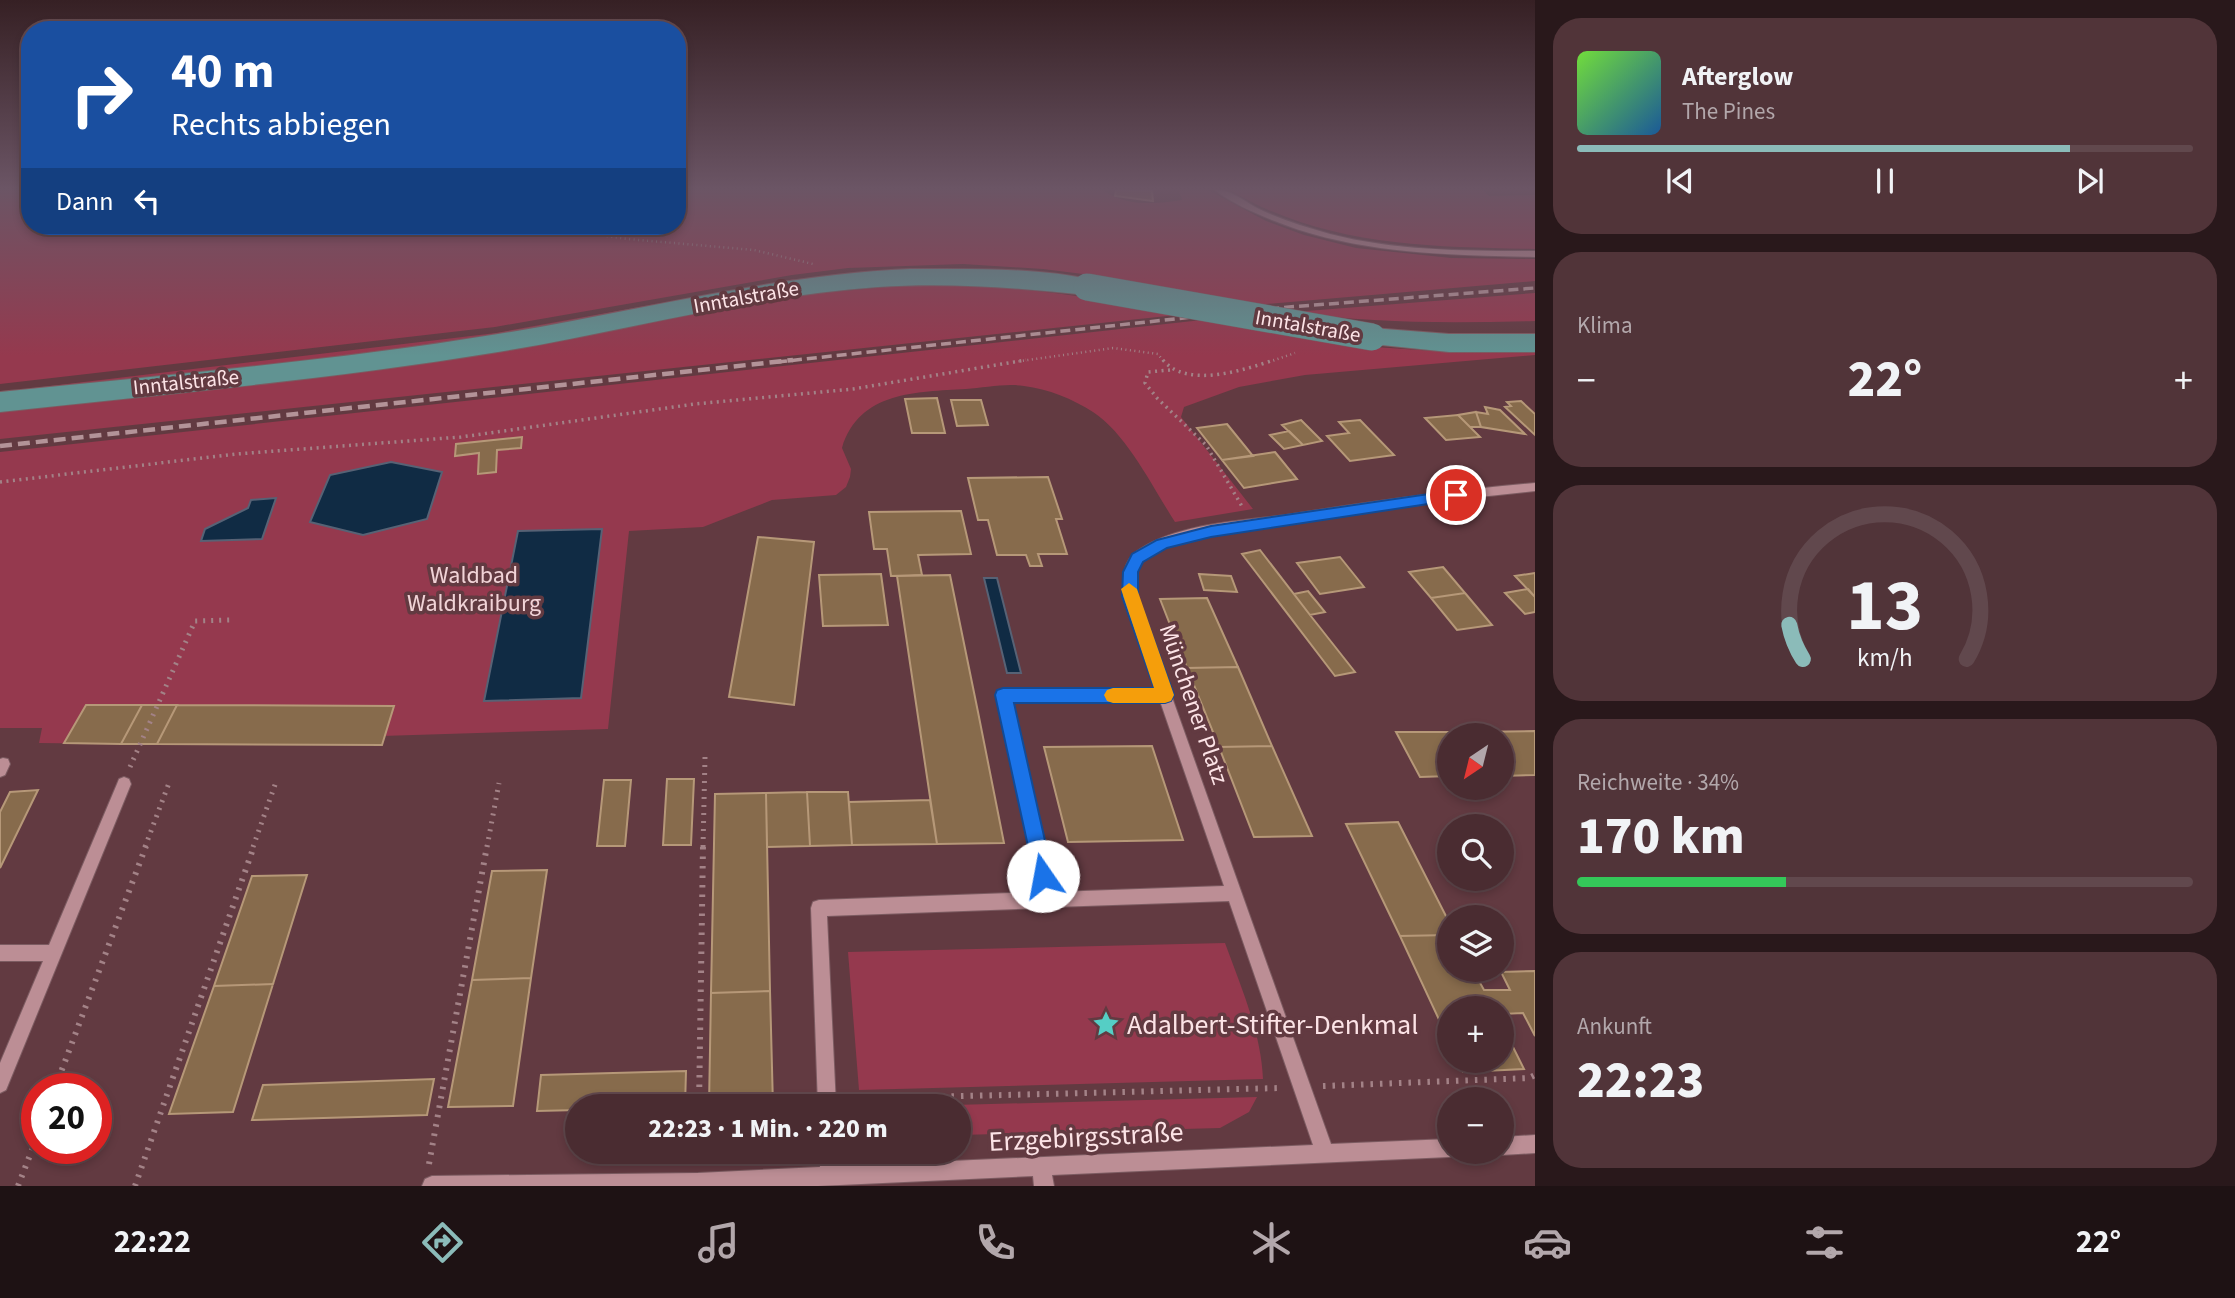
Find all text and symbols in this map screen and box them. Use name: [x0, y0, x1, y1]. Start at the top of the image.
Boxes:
text: 40 m: [171, 37, 275, 107]
icon: right: [56, 49, 147, 140]
text: Afterglow: [1682, 58, 1793, 95]
text: The Pines: [1682, 95, 1775, 128]
text: Rechts abbiegen: [171, 102, 391, 148]
icon: previous: [1661, 162, 1699, 200]
icon: pause: [1866, 162, 1904, 200]
icon: next: [2071, 162, 2109, 200]
icon: left: [128, 182, 166, 220]
text: Dann: [56, 183, 114, 220]
street label: Inntalstraße: [691, 273, 801, 321]
street label: Inntalstraße: [1253, 302, 1363, 350]
text: Klima: [1577, 309, 1633, 342]
text: 22°: [1848, 343, 1922, 417]
text: −: [1577, 354, 1596, 408]
text: +: [2174, 354, 2193, 408]
street label: Inntalstraße: [131, 362, 241, 402]
pin: [1426, 465, 1486, 525]
icon: arrive: [1437, 476, 1475, 514]
text: 13: [1847, 554, 1923, 658]
park label: Waldbad Waldkraiburg: [407, 558, 541, 621]
street label: Münchener Platz: [1150, 619, 1237, 789]
text: km/h: [1857, 640, 1913, 676]
north arrow: [1437, 723, 1514, 800]
map controls: [1437, 723, 1514, 1164]
text: Reichweite · 34%: [1577, 766, 1739, 799]
text: 170 km: [1577, 800, 1745, 874]
button: search: [1437, 814, 1514, 891]
position arrow: [1006, 839, 1080, 913]
button: layers: [1437, 905, 1514, 982]
button: +: [1437, 996, 1514, 1073]
place label: Adalbert-Stifter-Denkmal: [1127, 1005, 1418, 1045]
place icon: Adalbert-Stifter-Denkmal: [1091, 1009, 1121, 1039]
text: Ankunft: [1577, 1010, 1652, 1043]
text: 22:23: [1577, 1044, 1704, 1118]
speed limit sign: 20: [21, 1073, 112, 1164]
button: −: [1437, 1087, 1514, 1164]
text: 22:23 · 1 Min. · 220 m: [648, 1110, 888, 1147]
street label: Erzgebirgsstraße: [988, 1112, 1185, 1162]
icon: directions: [418, 1218, 467, 1267]
icon: music: [694, 1218, 743, 1267]
icon: phone: [971, 1218, 1020, 1267]
icon: climate: [1247, 1218, 1296, 1267]
icon: car: [1523, 1218, 1572, 1267]
icon: filters: [1800, 1218, 1849, 1267]
text: 22:22: [114, 1219, 191, 1265]
text: 22°: [2076, 1219, 2121, 1265]

